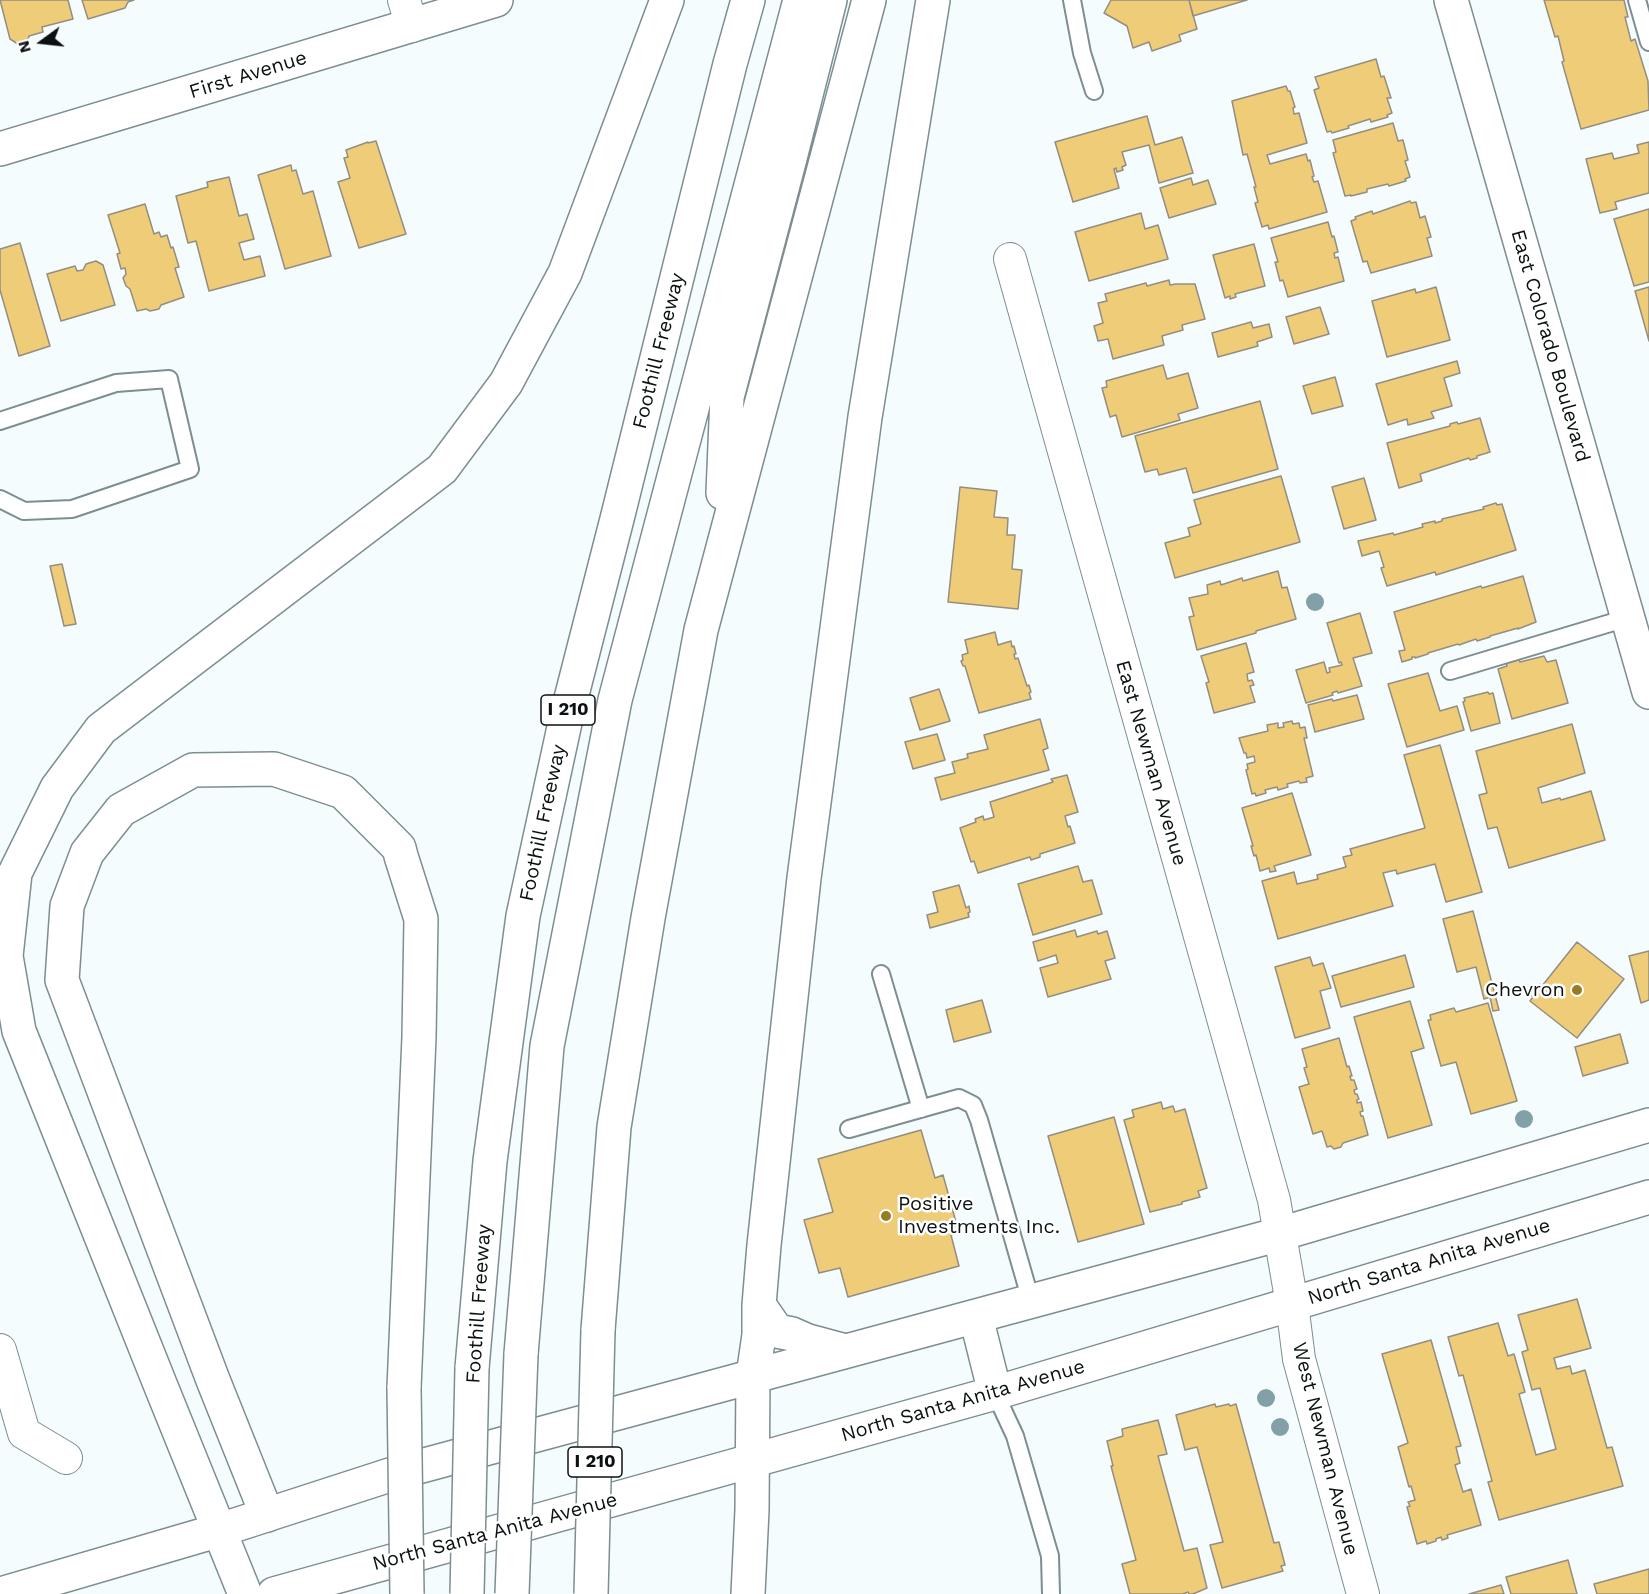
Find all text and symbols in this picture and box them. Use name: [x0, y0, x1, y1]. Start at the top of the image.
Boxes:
north arrow: [12, 12, 72, 72]
text: N: [13, 39, 35, 55]
street label: First Avenue: [186, 46, 310, 104]
street label: East Colorado Boulevard: [1505, 227, 1595, 465]
street label: Foothill Freeway: [628, 271, 690, 431]
street label: East Newman Avenue: [1110, 657, 1192, 869]
road number: I 210: [541, 695, 595, 725]
street label: Foothill Freeway: [515, 742, 571, 904]
place label: Chevron: [1485, 978, 1565, 1002]
marker: Chevron: [1570, 983, 1584, 997]
place label: Positive Investments Inc.: [898, 1192, 1060, 1239]
marker: Positive Investments Inc.: [879, 1209, 893, 1223]
street label: North Santa Anita Avenue: [1305, 1214, 1553, 1310]
street label: Foothill Freeway: [461, 1224, 497, 1384]
street label: West Newman Avenue: [1287, 1340, 1363, 1558]
street label: North Santa Anita Avenue: [838, 1355, 1088, 1447]
road number: I 210: [568, 1447, 622, 1477]
street label: North Santa Anita Avenue: [370, 1488, 620, 1576]

